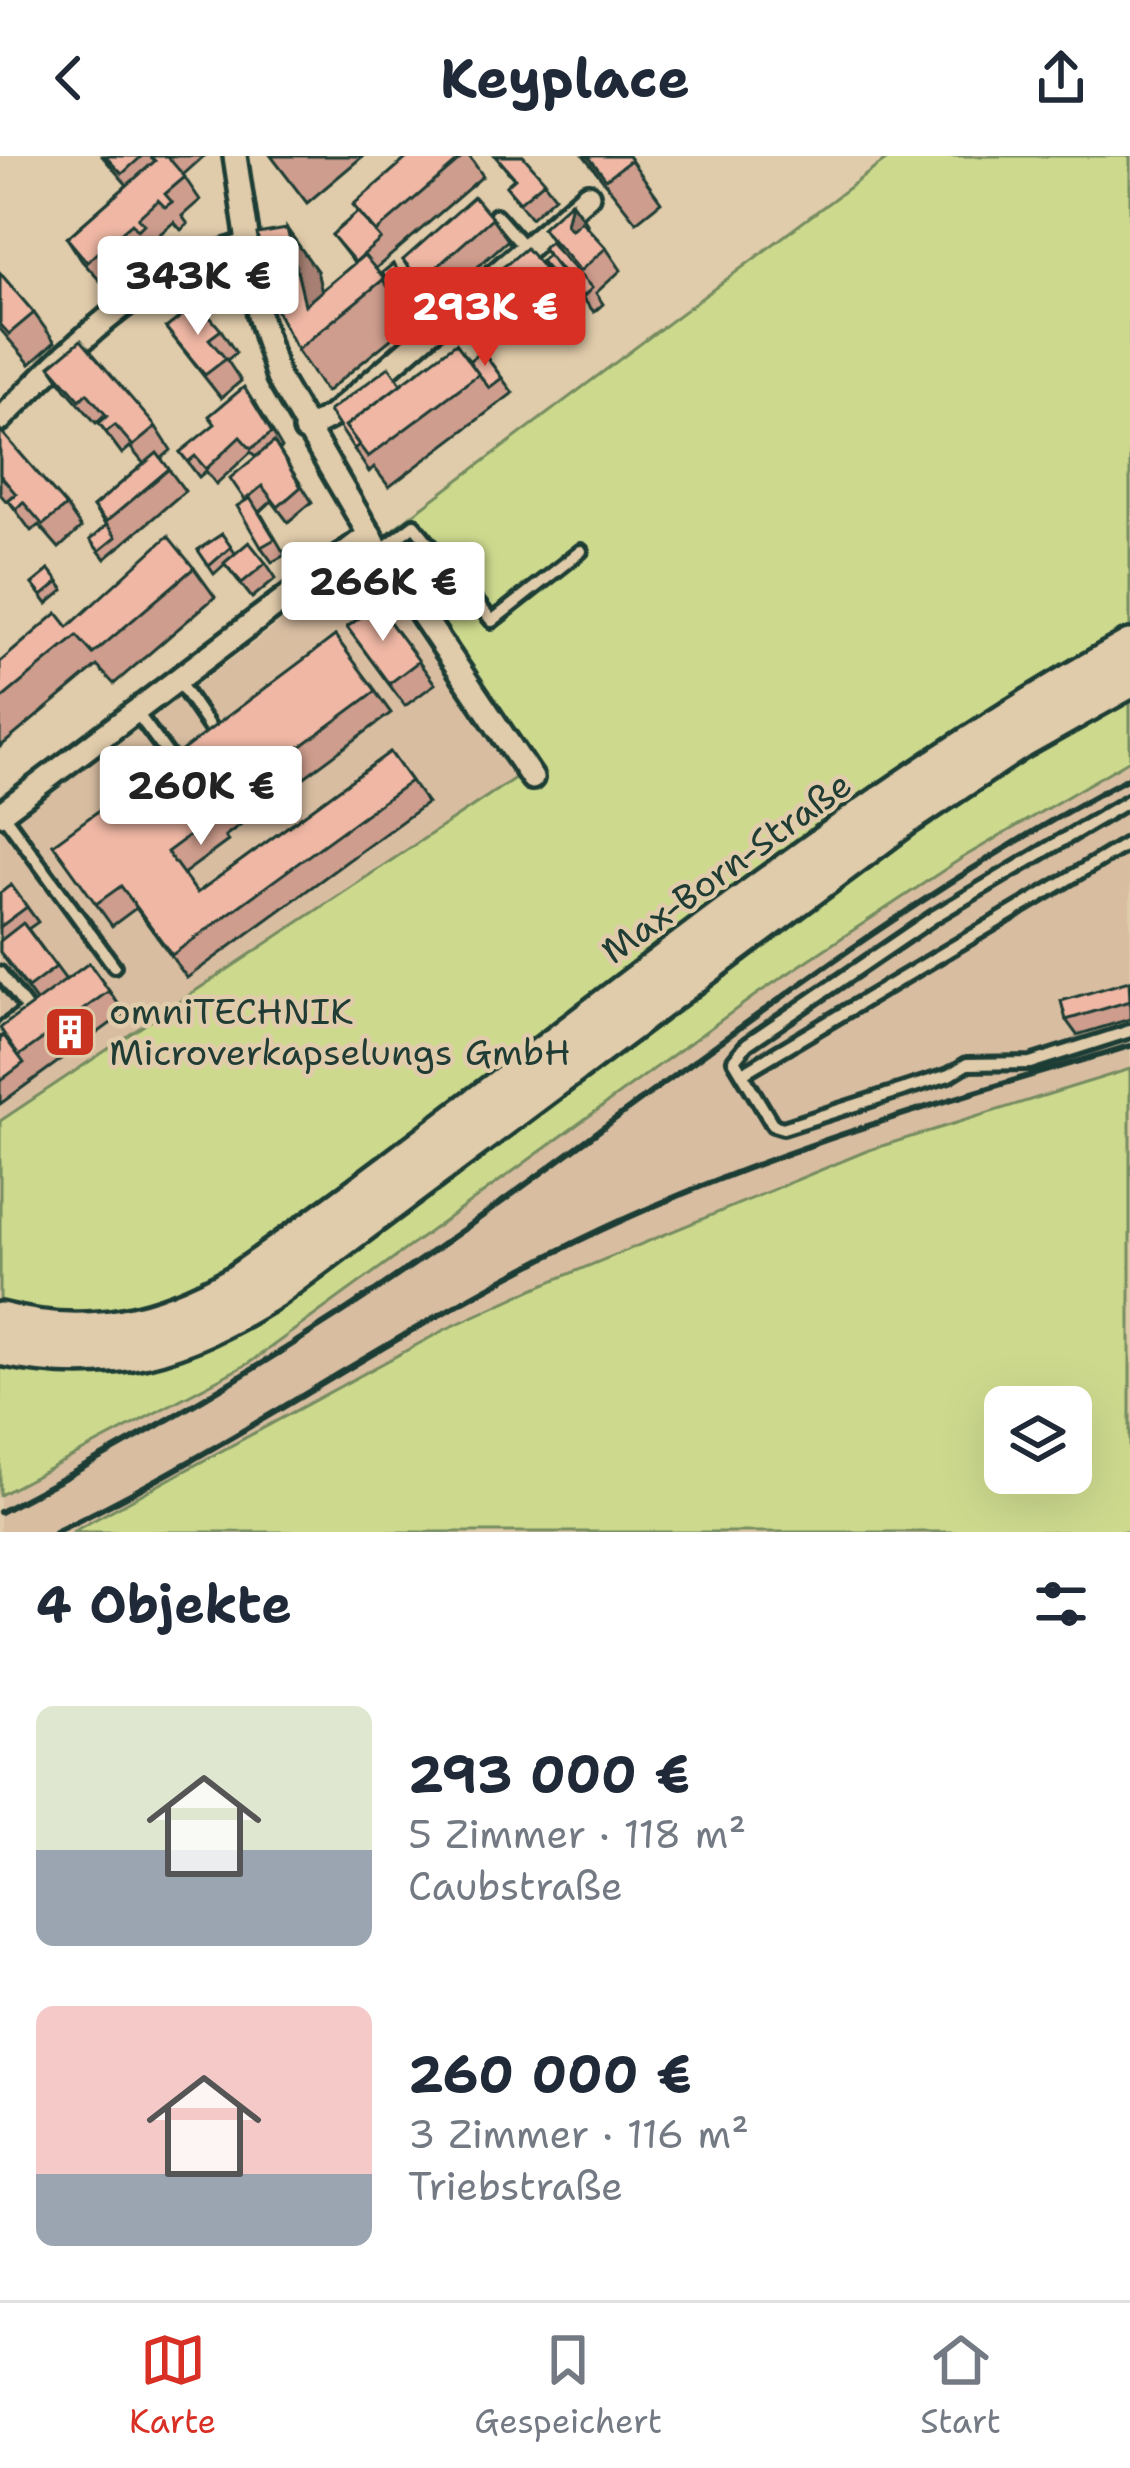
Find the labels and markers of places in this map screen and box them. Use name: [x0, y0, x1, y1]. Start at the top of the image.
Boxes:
pin: 343K €: [100, 236, 296, 338]
pin: 293K €: [387, 267, 583, 369]
pin: 266K €: [285, 542, 481, 644]
pin: 260K €: [103, 746, 299, 848]
place label: omniTECHNIK Microverkapselungs GmbH: [109, 987, 571, 1077]
building icon: omniTECHNIK Microverkapselungs GmbH: [42, 1004, 98, 1060]

